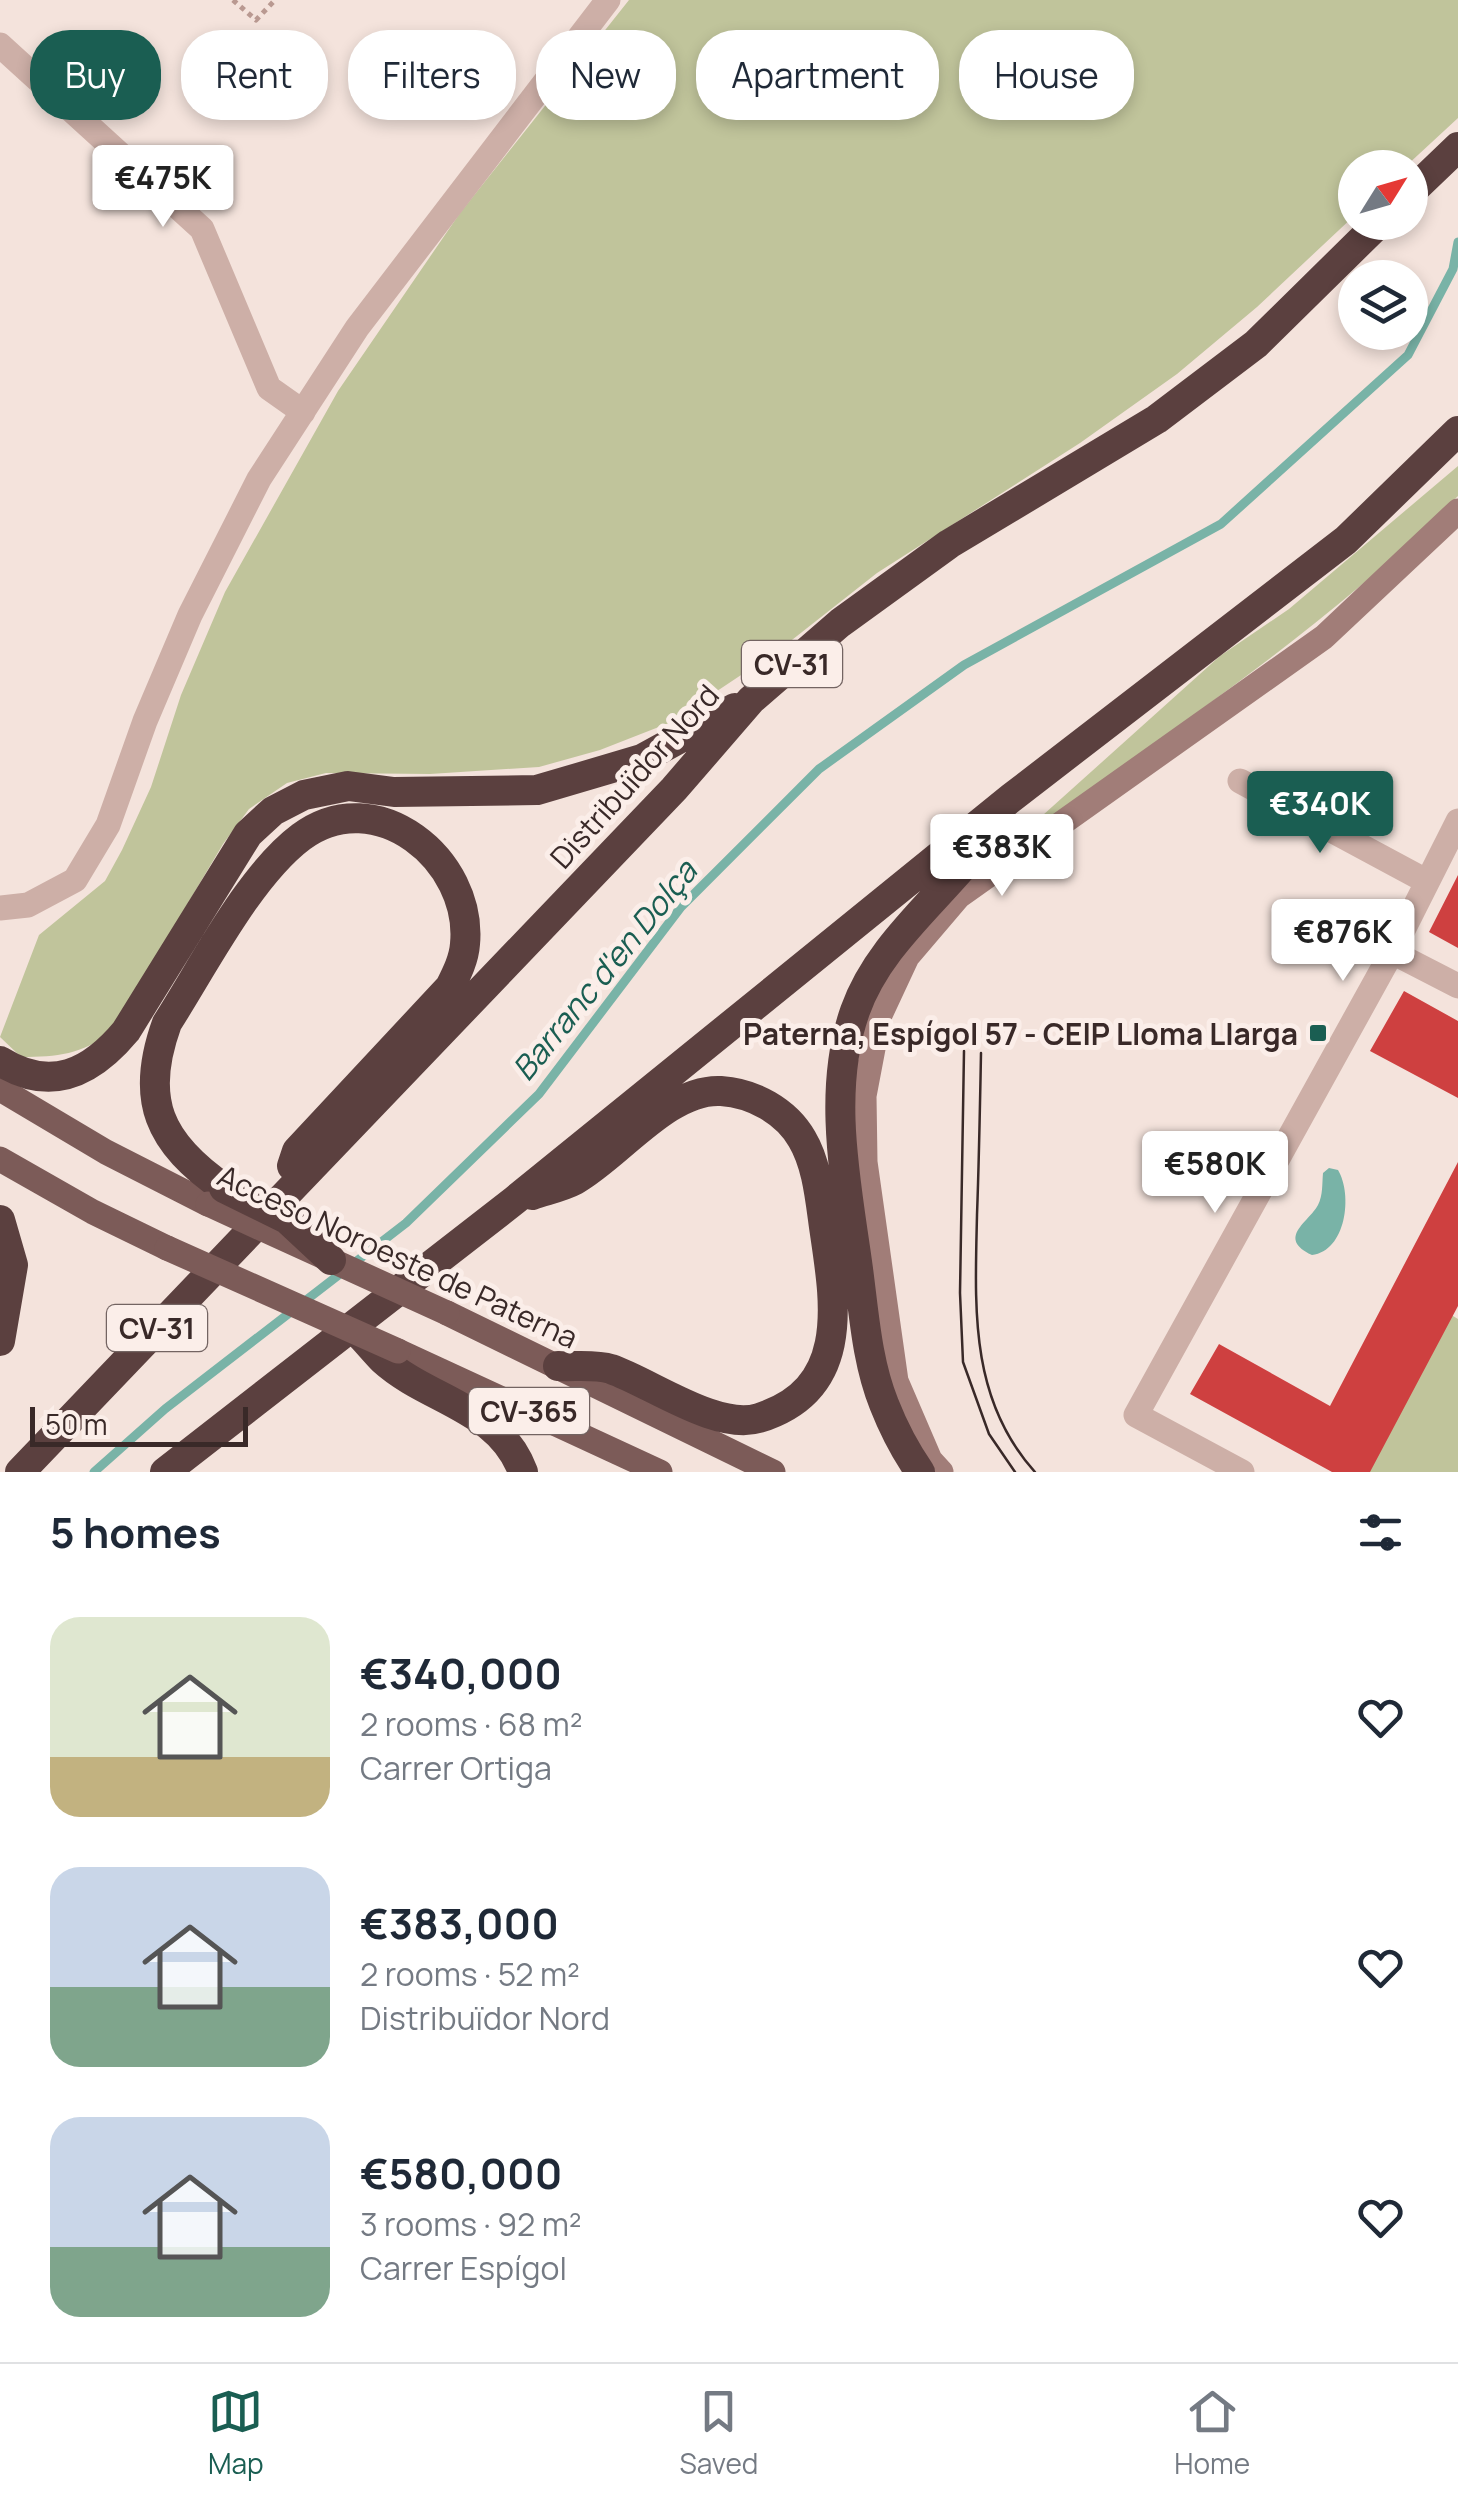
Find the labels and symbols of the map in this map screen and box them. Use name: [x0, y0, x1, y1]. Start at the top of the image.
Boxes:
pin: €475K: [93, 145, 233, 230]
north arrow: [1338, 150, 1428, 240]
road number: CV-31: [742, 641, 842, 687]
street label: Distribuïdor Nord: [540, 675, 728, 877]
pin: €340K: [1250, 771, 1390, 856]
pin: €383K: [932, 814, 1072, 899]
water label: Barranc d'en Dolça: [502, 849, 708, 1089]
pin: €876K: [1273, 899, 1413, 984]
place label: Paterna, Espígol 57 - CEIP Lloma Llarga: [743, 1013, 1298, 1054]
marker: Paterna, Espígol 57 - CEIP Lloma Llarga: [1307, 1022, 1329, 1044]
pin: €580K: [1145, 1131, 1285, 1216]
street label: Acceso Noroeste de Paterna: [211, 1154, 585, 1358]
road number: CV-31: [107, 1305, 207, 1351]
road number: CV-365: [469, 1388, 589, 1434]
scale bar: [30, 1402, 248, 1446]

